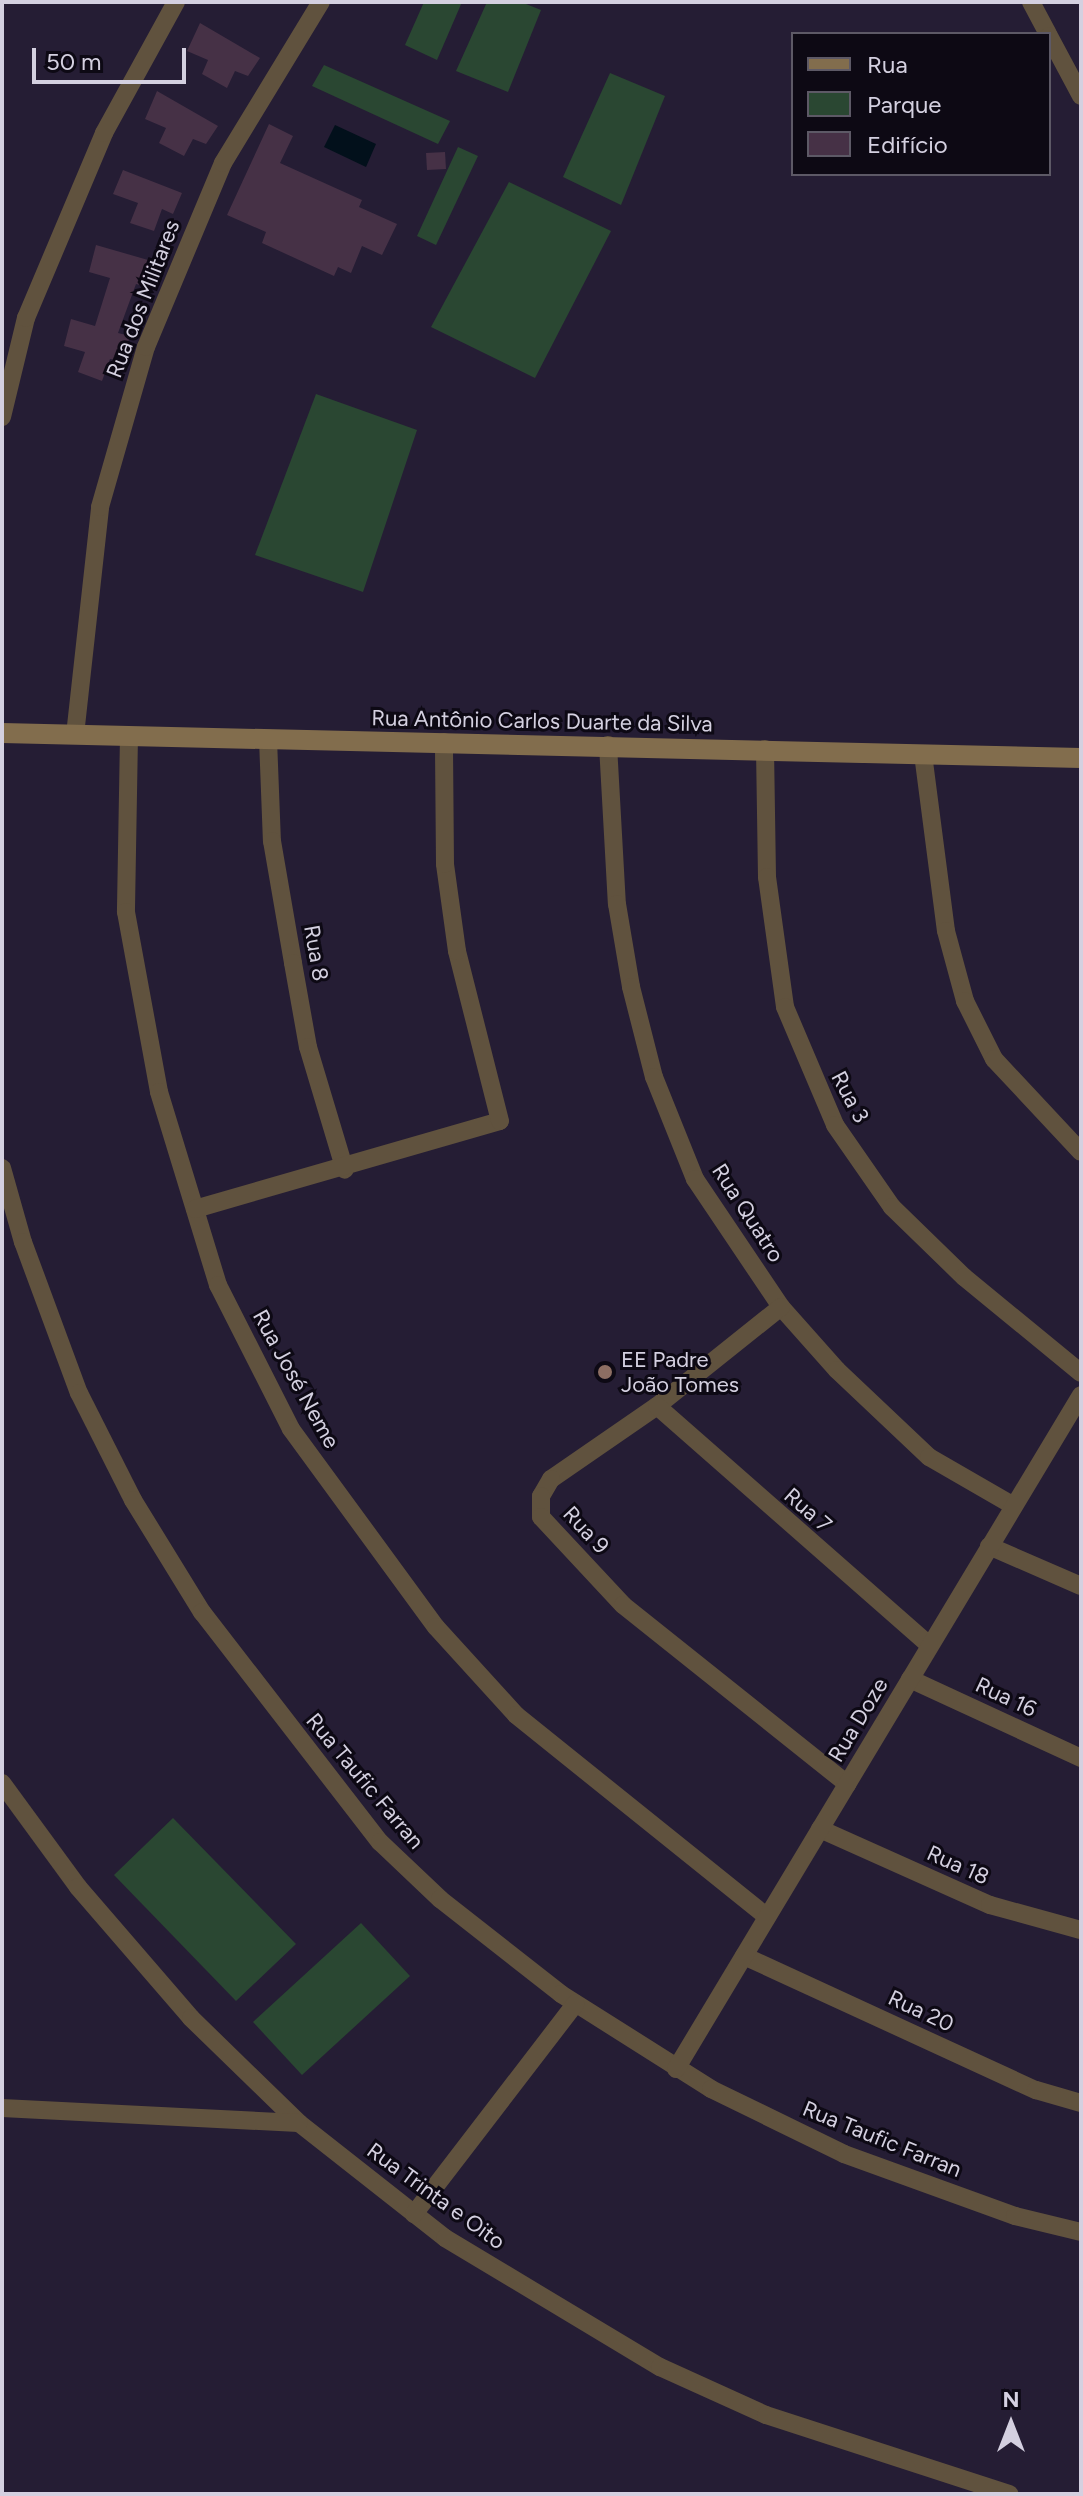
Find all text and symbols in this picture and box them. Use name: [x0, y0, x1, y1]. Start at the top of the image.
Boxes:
scale bar: [36, 32, 190, 82]
legend: [791, 32, 1051, 176]
text: 50 m: [46, 47, 102, 76]
text: Rua: [867, 50, 908, 79]
text: Parque: [867, 90, 941, 119]
text: Edifício: [867, 130, 948, 159]
street label: Rua dos Militares: [101, 216, 185, 382]
street label: Rua Antônio Carlos Duarte da Silva: [371, 705, 713, 737]
street label: Rua 8: [298, 923, 334, 983]
street label: Rua 3: [826, 1067, 874, 1127]
street label: Rua Quatro: [706, 1159, 790, 1267]
street label: Rua José Neme: [247, 1305, 345, 1453]
place label: EE Padre João Tomes: [621, 1346, 739, 1398]
marker: EE Padre João Tomes: [596, 1363, 614, 1381]
street label: Rua 7: [779, 1482, 837, 1538]
street label: Rua 9: [558, 1501, 614, 1559]
street label: Rua 16: [971, 1671, 1041, 1723]
street label: Rua Doze: [823, 1673, 893, 1767]
street label: Rua Taufic Farran: [301, 1708, 429, 1854]
street label: Rua 18: [923, 1840, 993, 1890]
street label: Rua 20: [884, 1984, 958, 2038]
street label: Rua Taufic Farran: [799, 2095, 965, 2183]
street label: Rua Trinta e Oito: [362, 2137, 510, 2255]
north arrow: [971, 2384, 1051, 2464]
text: N: [1002, 2386, 1020, 2413]

